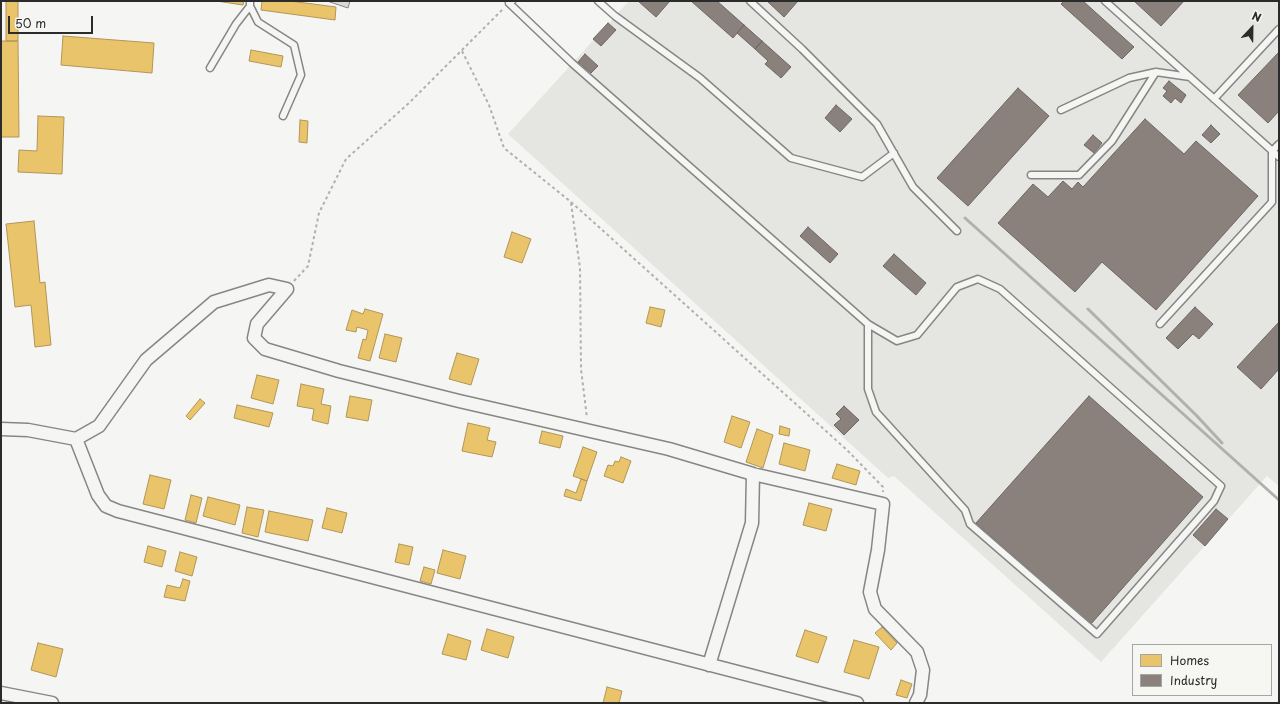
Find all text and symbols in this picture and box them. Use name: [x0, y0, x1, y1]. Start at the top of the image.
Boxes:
text: N: [1249, 7, 1264, 26]
scale bar: [10, 8, 95, 34]
north arrow: [1232, 8, 1272, 48]
text: 50 m: [15, 14, 46, 32]
legend: [1132, 644, 1272, 696]
text: Homes: [1170, 651, 1209, 669]
text: Industry: [1170, 671, 1217, 689]

